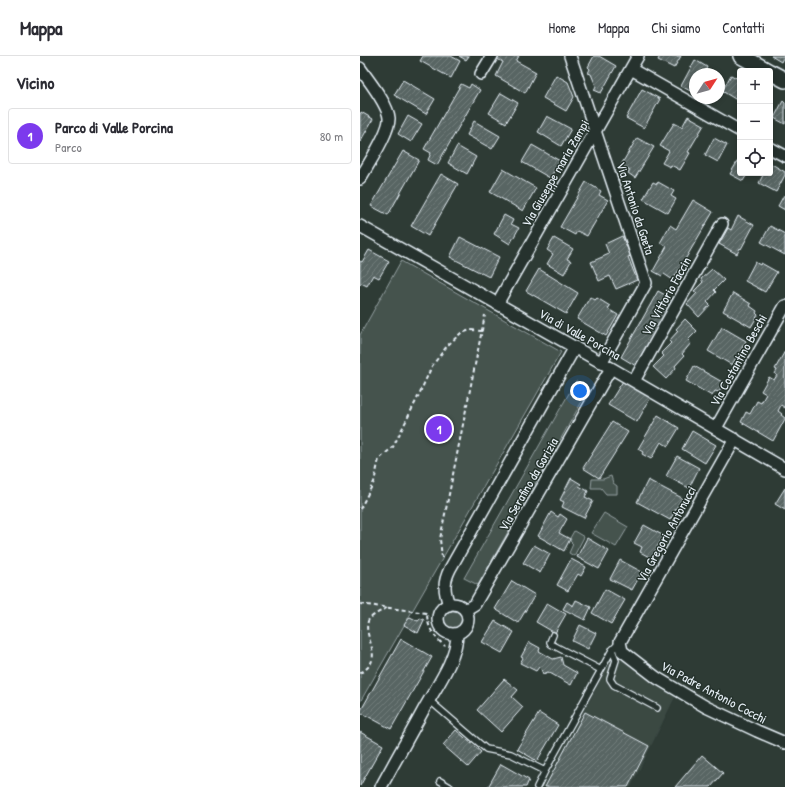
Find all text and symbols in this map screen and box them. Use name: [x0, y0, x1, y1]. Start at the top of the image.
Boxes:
text: Mappa: [20, 15, 62, 41]
text: Home: [549, 18, 576, 37]
text: Mappa: [598, 18, 629, 37]
text: Chi siamo: [651, 18, 700, 37]
text: Contatti: [722, 18, 765, 37]
north arrow: [689, 68, 725, 104]
map controls: [737, 68, 773, 176]
button: +: [737, 68, 773, 104]
text: Vicino: [16, 71, 54, 94]
button: −: [737, 104, 773, 140]
street label: Via Giuseppe maria Zampi: [517, 116, 593, 230]
text: Parco di Valle Porcina: [55, 117, 173, 138]
text: 1: [28, 127, 32, 145]
text: 80 m: [320, 127, 343, 145]
text: Parco: [55, 138, 82, 156]
button: locate: [737, 140, 773, 176]
street label: Via Antonio da Gaeta: [613, 159, 659, 257]
street label: Via Vittorio Faccin: [637, 253, 695, 339]
street label: Via di Valle Porcina: [536, 304, 624, 364]
street label: Via Costantino Beschi: [705, 311, 771, 409]
your location: [570, 381, 590, 401]
pin: 1: [426, 414, 452, 444]
street label: Via Serafino da Gorizia: [494, 434, 562, 534]
street label: Via Gregorio Antonucci: [632, 482, 700, 586]
street label: Via Padre Antonio Cocchi: [658, 656, 770, 728]

